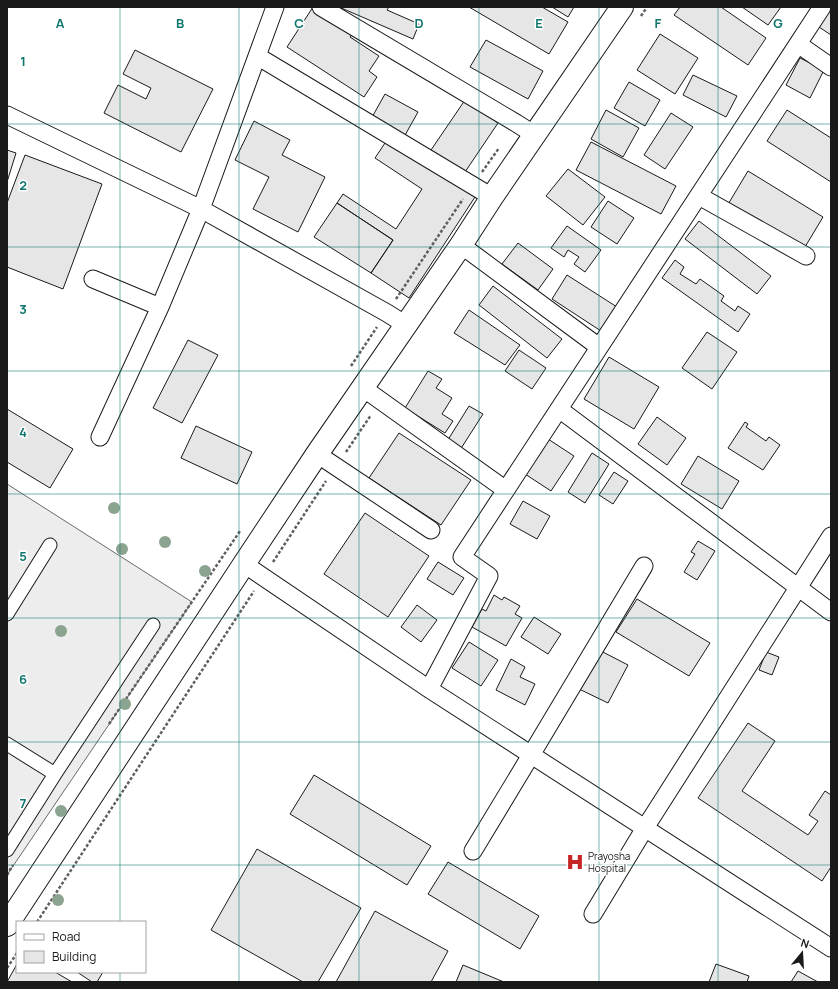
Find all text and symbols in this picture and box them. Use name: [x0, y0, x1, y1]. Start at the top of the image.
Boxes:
text: A: [56, 14, 65, 32]
text: B: [176, 14, 184, 32]
text: C: [294, 14, 304, 32]
text: D: [414, 14, 424, 32]
text: E: [535, 14, 543, 32]
text: F: [655, 14, 662, 32]
text: G: [773, 14, 783, 32]
text: 1: [20, 52, 26, 70]
text: 2: [19, 176, 27, 194]
text: 3: [19, 300, 27, 318]
text: 4: [19, 423, 27, 441]
text: 5: [19, 547, 27, 565]
text: 6: [19, 670, 27, 688]
text: 7: [20, 794, 27, 812]
place label: Prayosha Hospital: [588, 849, 630, 875]
hospital icon: Prayosha Hospital: [565, 852, 585, 872]
legend: [16, 921, 146, 973]
text: Road: [52, 928, 80, 945]
north arrow: [782, 933, 822, 973]
text: N: [799, 935, 811, 951]
text: Building: [52, 948, 96, 965]

